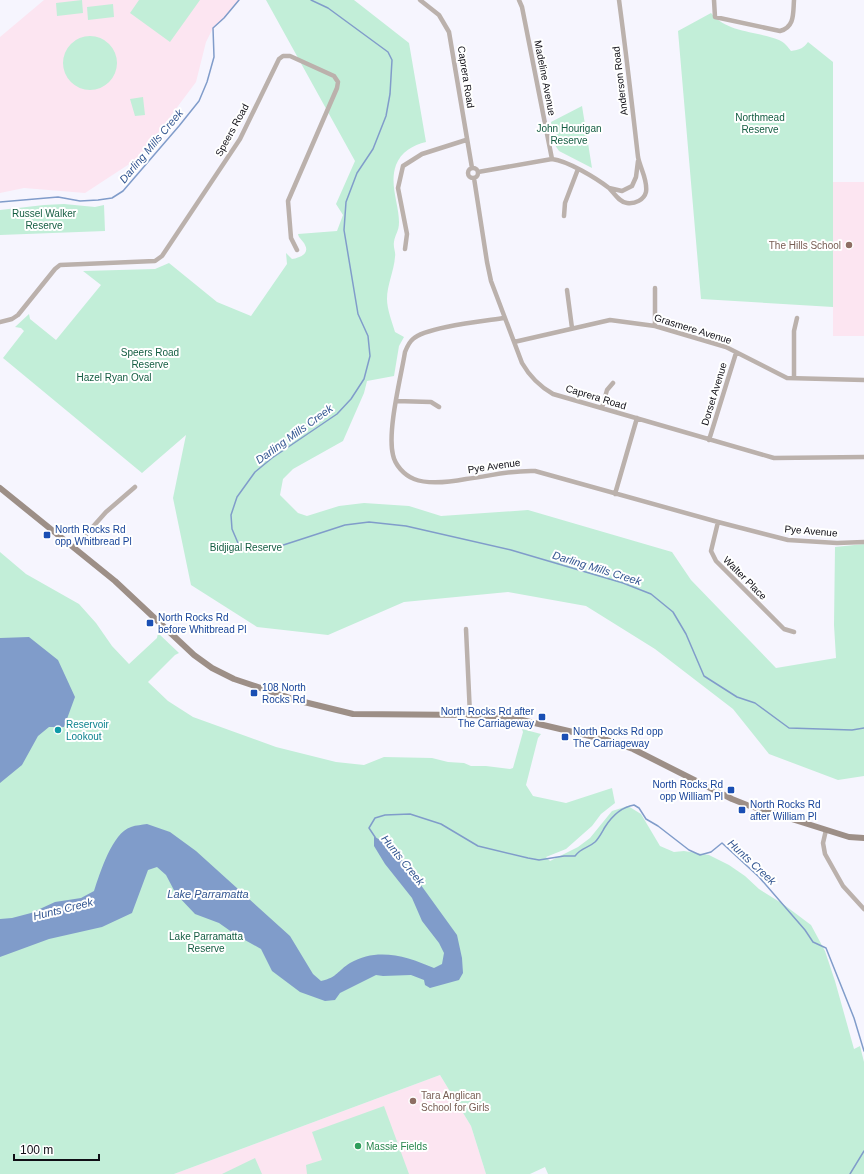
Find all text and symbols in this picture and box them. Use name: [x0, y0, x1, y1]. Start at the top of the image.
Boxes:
street label: Madeline Avenue: [532, 39, 558, 117]
street label: Caprera Road: [456, 45, 476, 109]
street label: Anderson Road: [610, 46, 630, 116]
street label: Speers Road: [213, 102, 251, 158]
water label: Darling Mills Creek: [117, 106, 186, 185]
park label: Northmead Reserve: [735, 112, 785, 135]
park label: John Hourigan Reserve: [536, 123, 602, 146]
park label: Russel Walker Reserve: [12, 208, 77, 231]
place label: The Hills School: [769, 240, 841, 251]
marker: The Hills School: [844, 240, 854, 250]
street label: Grasmere Avenue: [653, 312, 733, 346]
park label: Speers Road Reserve: [121, 347, 179, 370]
street label: Dorset Avenue: [699, 361, 729, 427]
park label: Hazel Ryan Oval: [76, 372, 152, 383]
street label: Caprera Road: [564, 383, 628, 411]
water label: Darling Mills Creek: [253, 402, 335, 466]
street label: Pye Avenue: [467, 457, 522, 475]
street label: Pye Avenue: [784, 523, 838, 539]
place label: North Rocks Rd opp Whitbread Pl: [55, 524, 132, 547]
marker: North Rocks Rd opp Whitbread Pl: [42, 530, 52, 540]
park label: Bidjigal Reserve: [210, 542, 283, 553]
water label: Darling Mills Creek: [551, 549, 643, 587]
street label: Walter Place: [721, 554, 769, 602]
place label: North Rocks Rd before Whitbread Pl: [158, 612, 246, 635]
marker: North Rocks Rd before Whitbread Pl: [145, 618, 155, 628]
place label: 108 North Rocks Rd: [262, 682, 306, 705]
marker: 108 North Rocks Rd: [249, 688, 259, 698]
place label: North Rocks Rd after The Carriageway: [441, 706, 535, 729]
marker: North Rocks Rd after The Carriageway: [537, 712, 547, 722]
place label: Reservoir Lookout: [66, 719, 109, 742]
marker: Reservoir Lookout: [53, 725, 63, 735]
place label: North Rocks Rd opp The Carriageway: [573, 726, 663, 749]
marker: North Rocks Rd opp The Carriageway: [560, 732, 570, 742]
place label: North Rocks Rd opp William Pl: [652, 779, 723, 802]
marker: North Rocks Rd opp William Pl: [726, 785, 736, 795]
place label: North Rocks Rd after William Pl: [750, 799, 821, 822]
marker: North Rocks Rd after William Pl: [737, 805, 747, 815]
water label: Hunts Creek: [379, 832, 427, 888]
water label: Hunts Creek: [726, 837, 779, 888]
water label: Lake Parramatta: [167, 888, 249, 900]
water label: Hunts Creek: [32, 896, 95, 922]
park label: Lake Parramatta Reserve: [169, 931, 243, 954]
place label: Tara Anglican School for Girls: [421, 1090, 489, 1113]
marker: Tara Anglican School for Girls: [408, 1096, 418, 1106]
scale bar: [14, 1136, 99, 1162]
marker: Massie Fields: [353, 1141, 363, 1151]
place label: Massie Fields: [366, 1141, 427, 1152]
text: 100 m: [20, 1143, 53, 1157]

